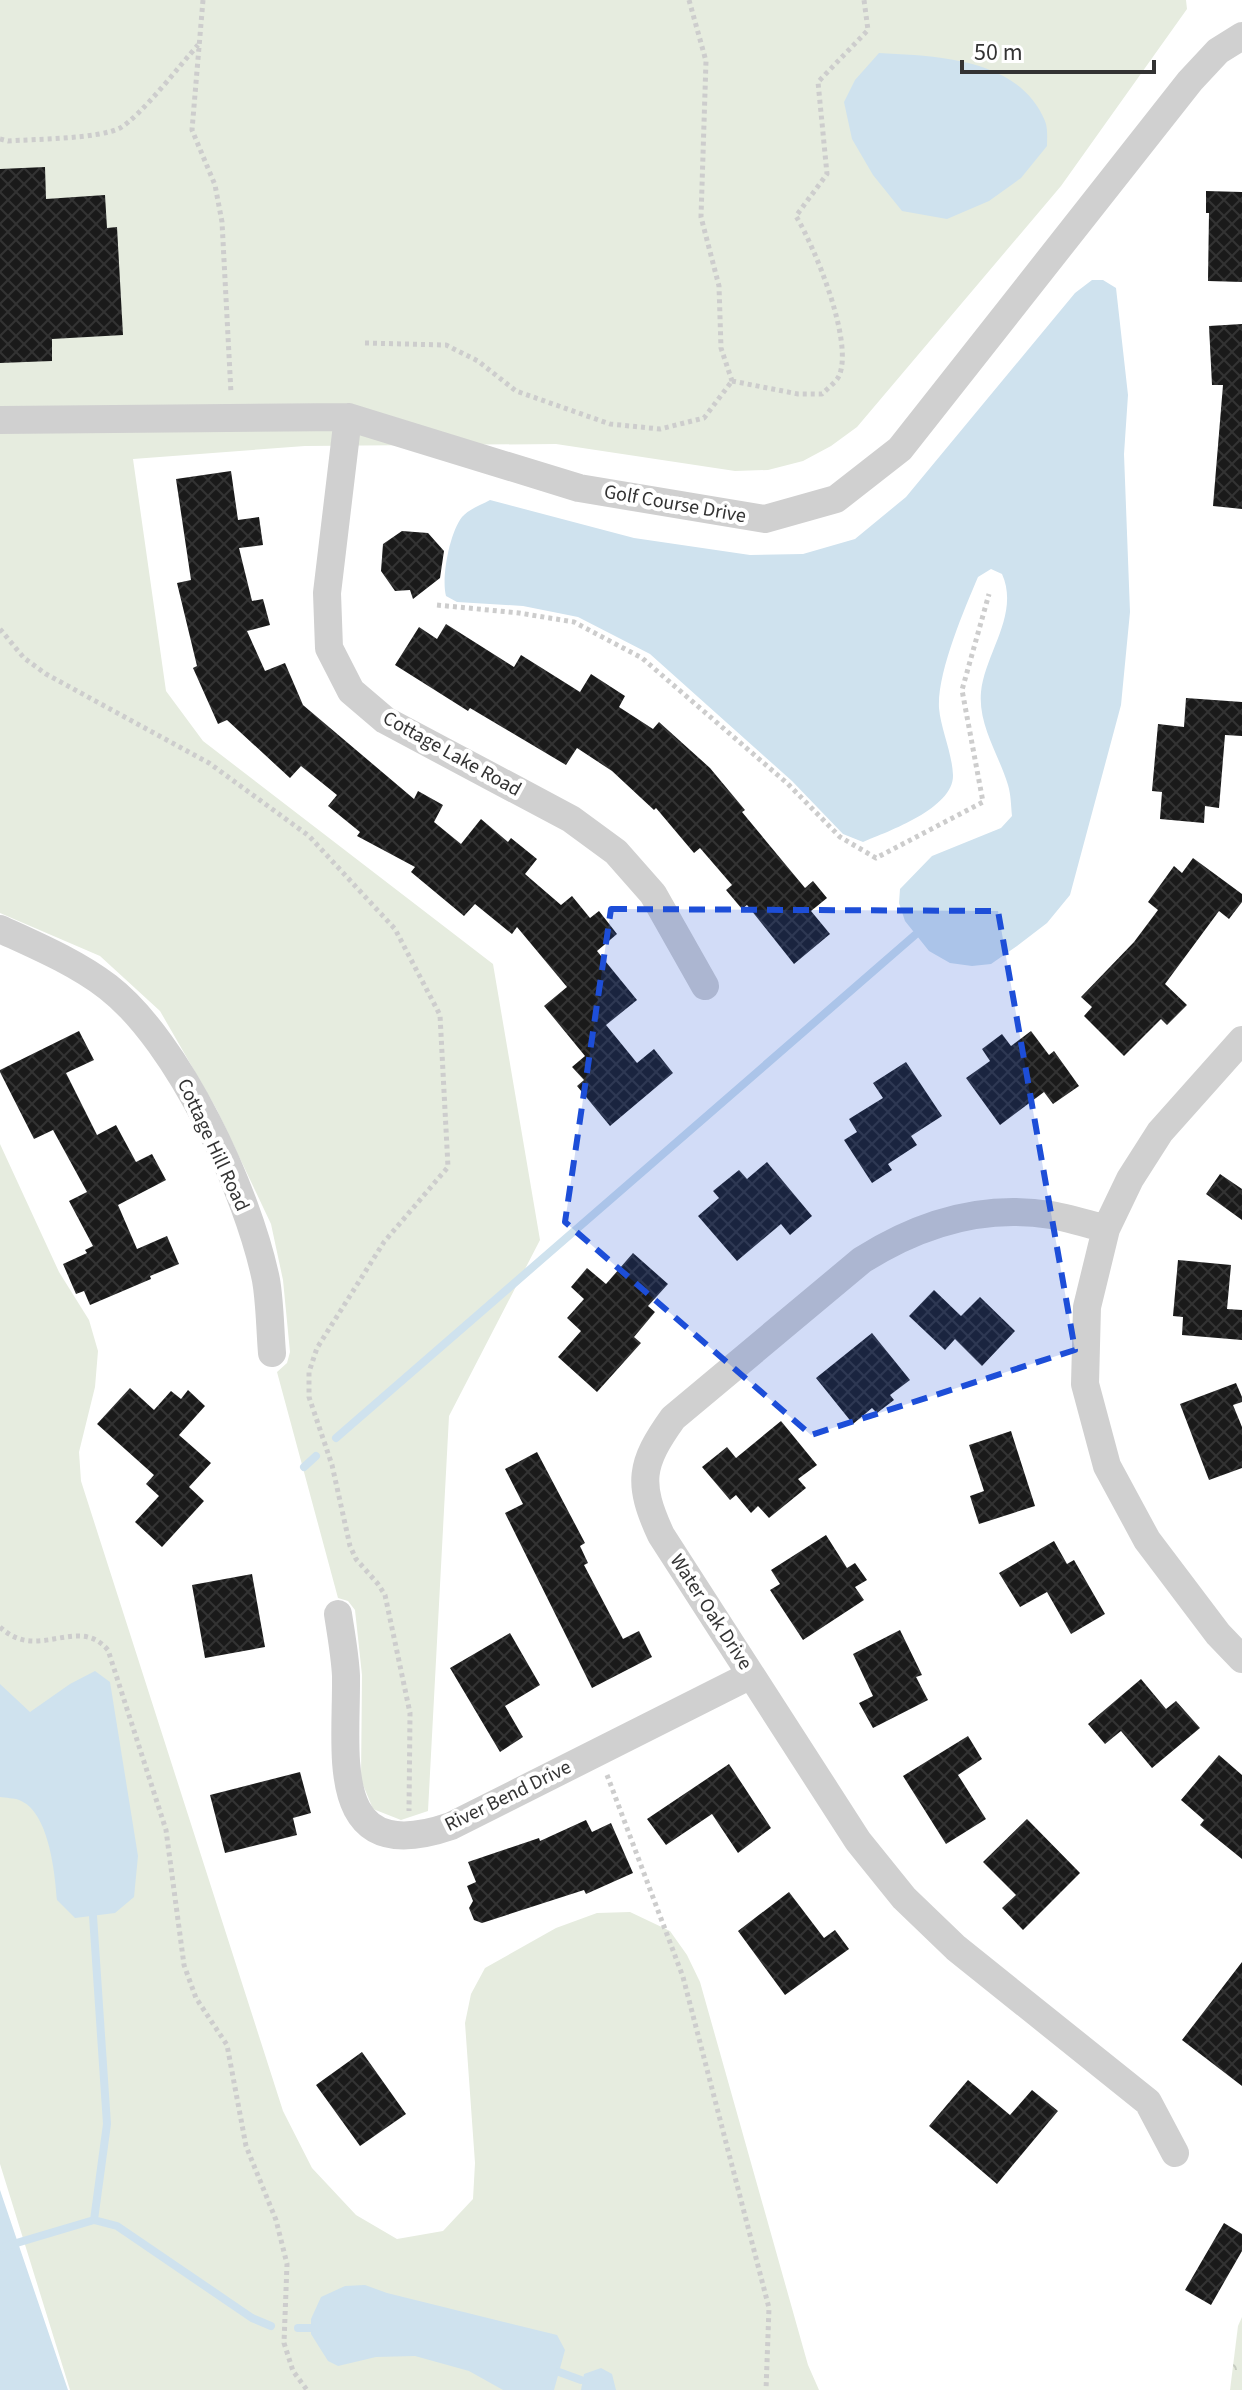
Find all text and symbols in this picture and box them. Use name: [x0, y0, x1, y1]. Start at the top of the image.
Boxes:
scale bar: [962, 24, 1154, 74]
text: 50 m: [974, 35, 1023, 70]
street label: Golf Course Drive: [602, 478, 748, 530]
street label: Cottage Lake Road: [378, 704, 526, 804]
street label: Cottage Hill Road: [170, 1074, 256, 1216]
street label: Water Oak Drive: [663, 1549, 759, 1676]
street label: River Bend Drive: [440, 1753, 576, 1839]

